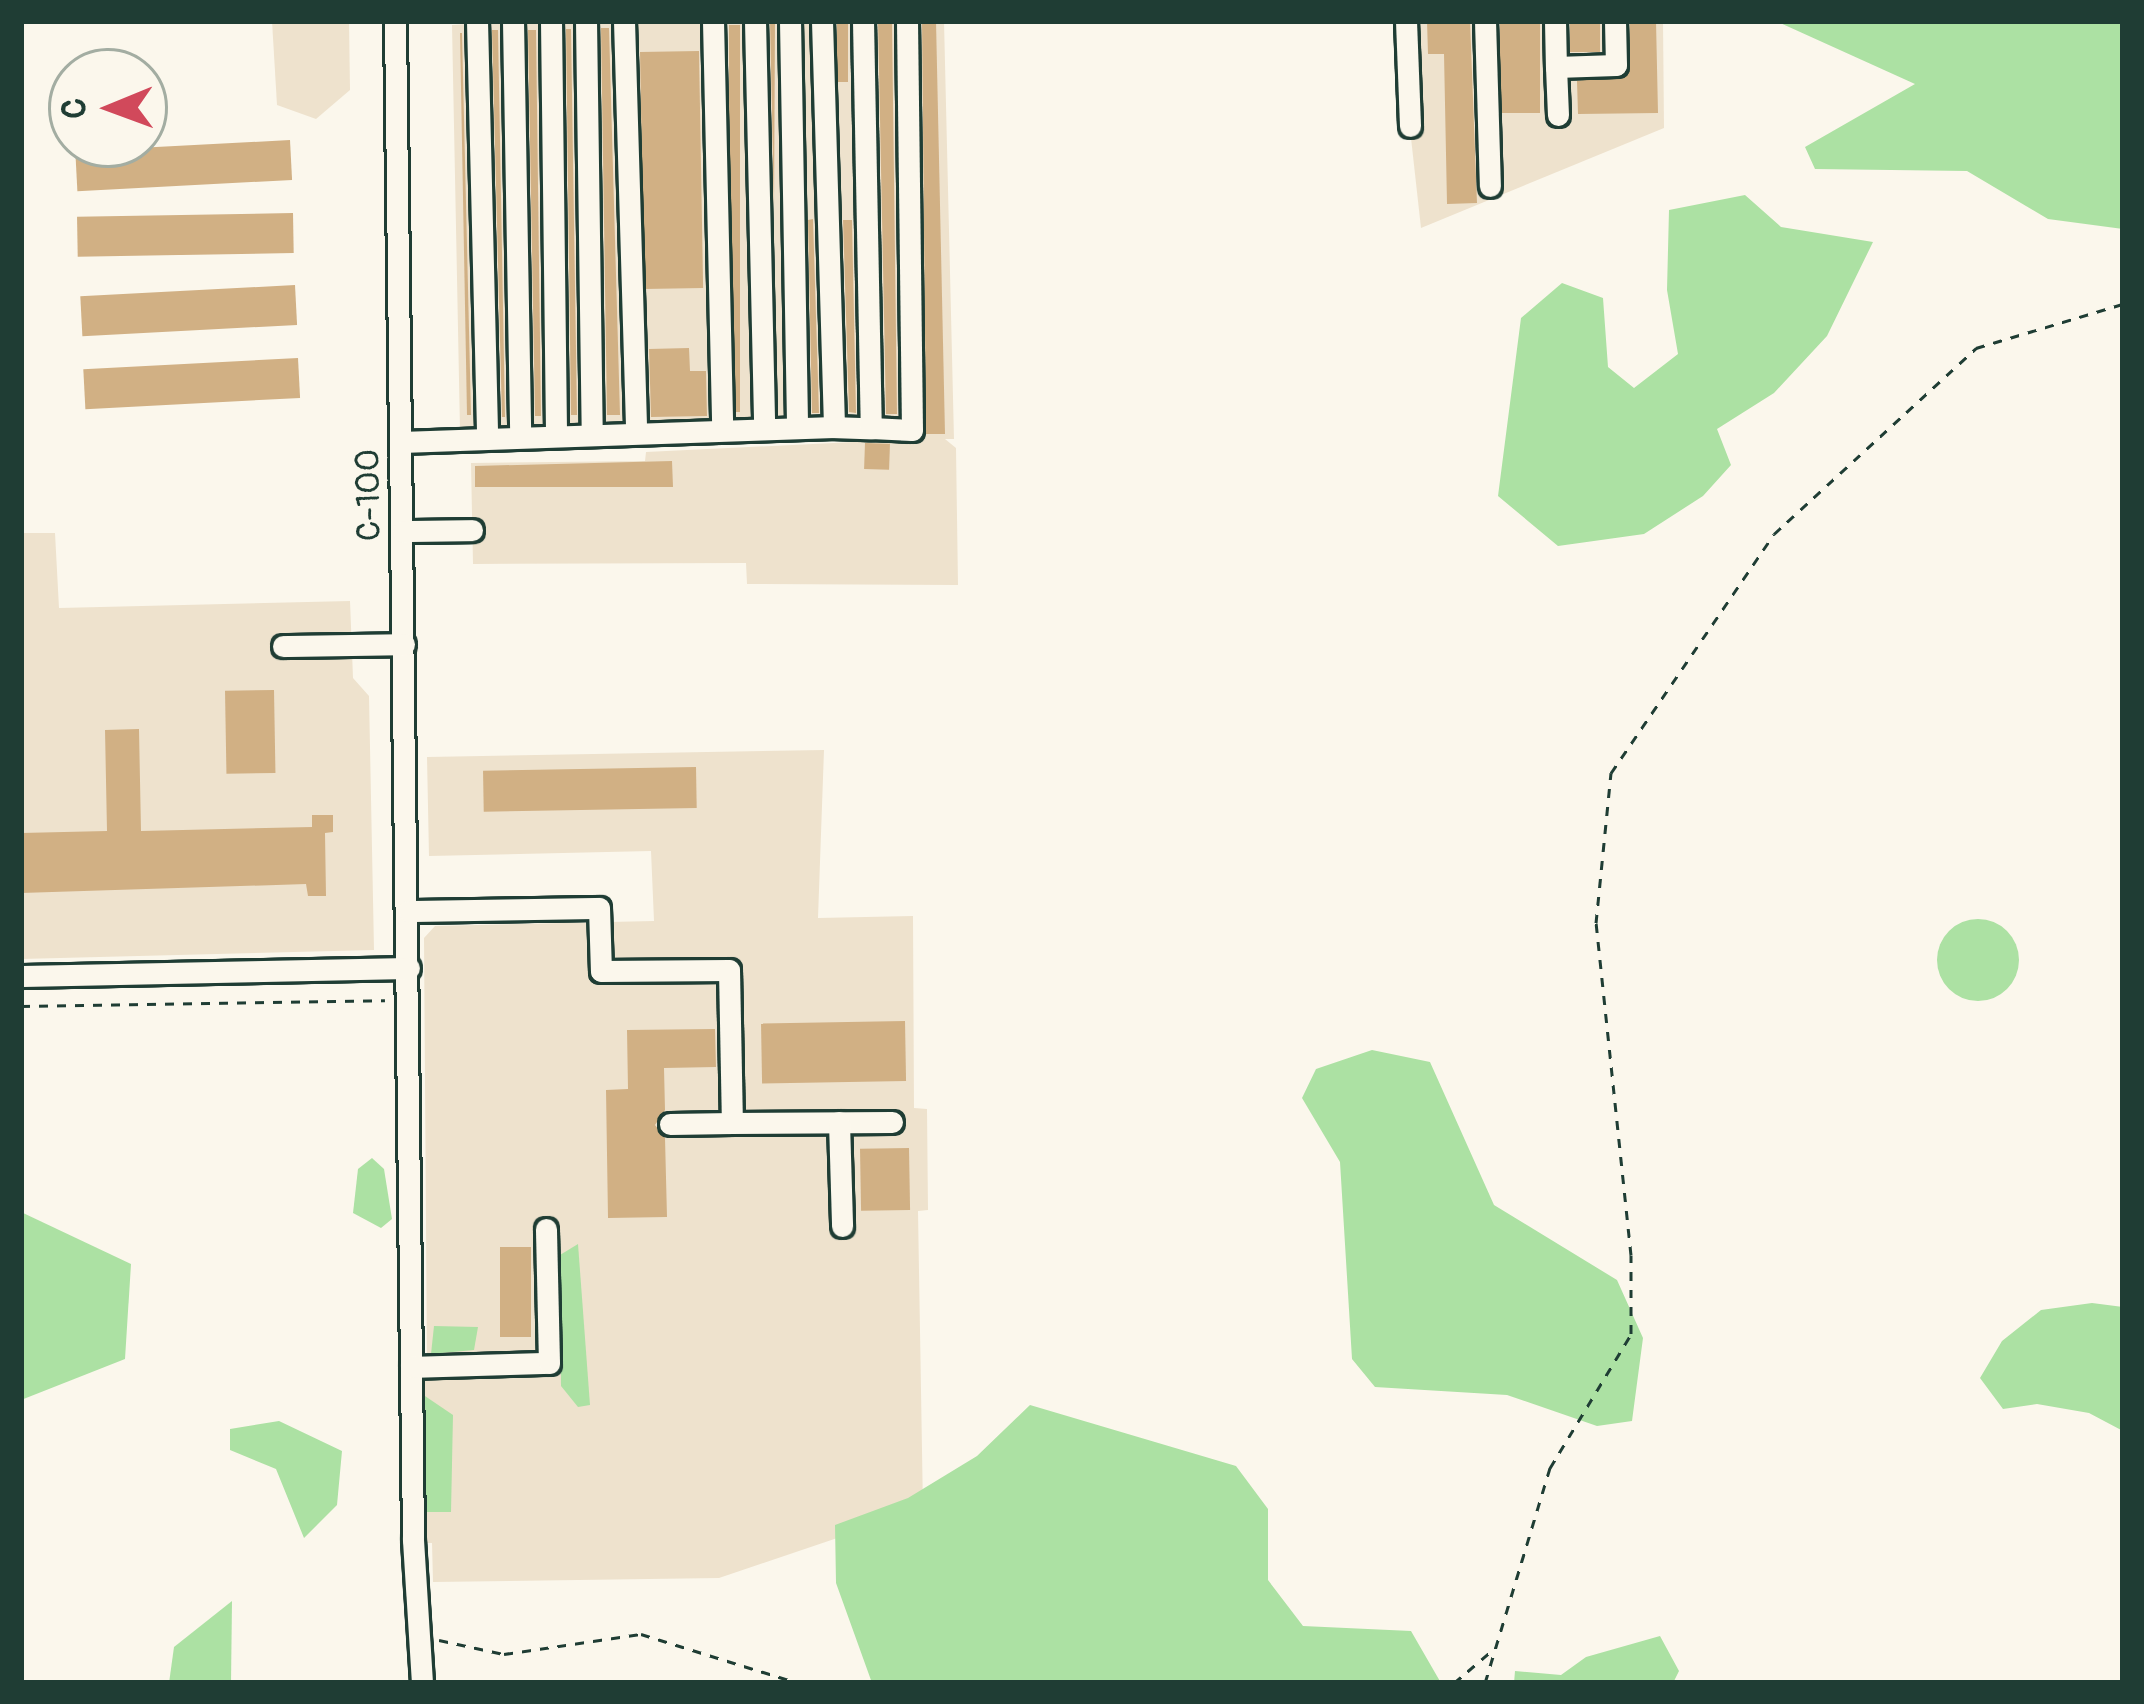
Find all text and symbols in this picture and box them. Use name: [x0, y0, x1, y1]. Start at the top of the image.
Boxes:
north arrow: [48, 48, 168, 168]
text: С: [54, 98, 95, 119]
street label: С-100: [348, 448, 390, 542]

